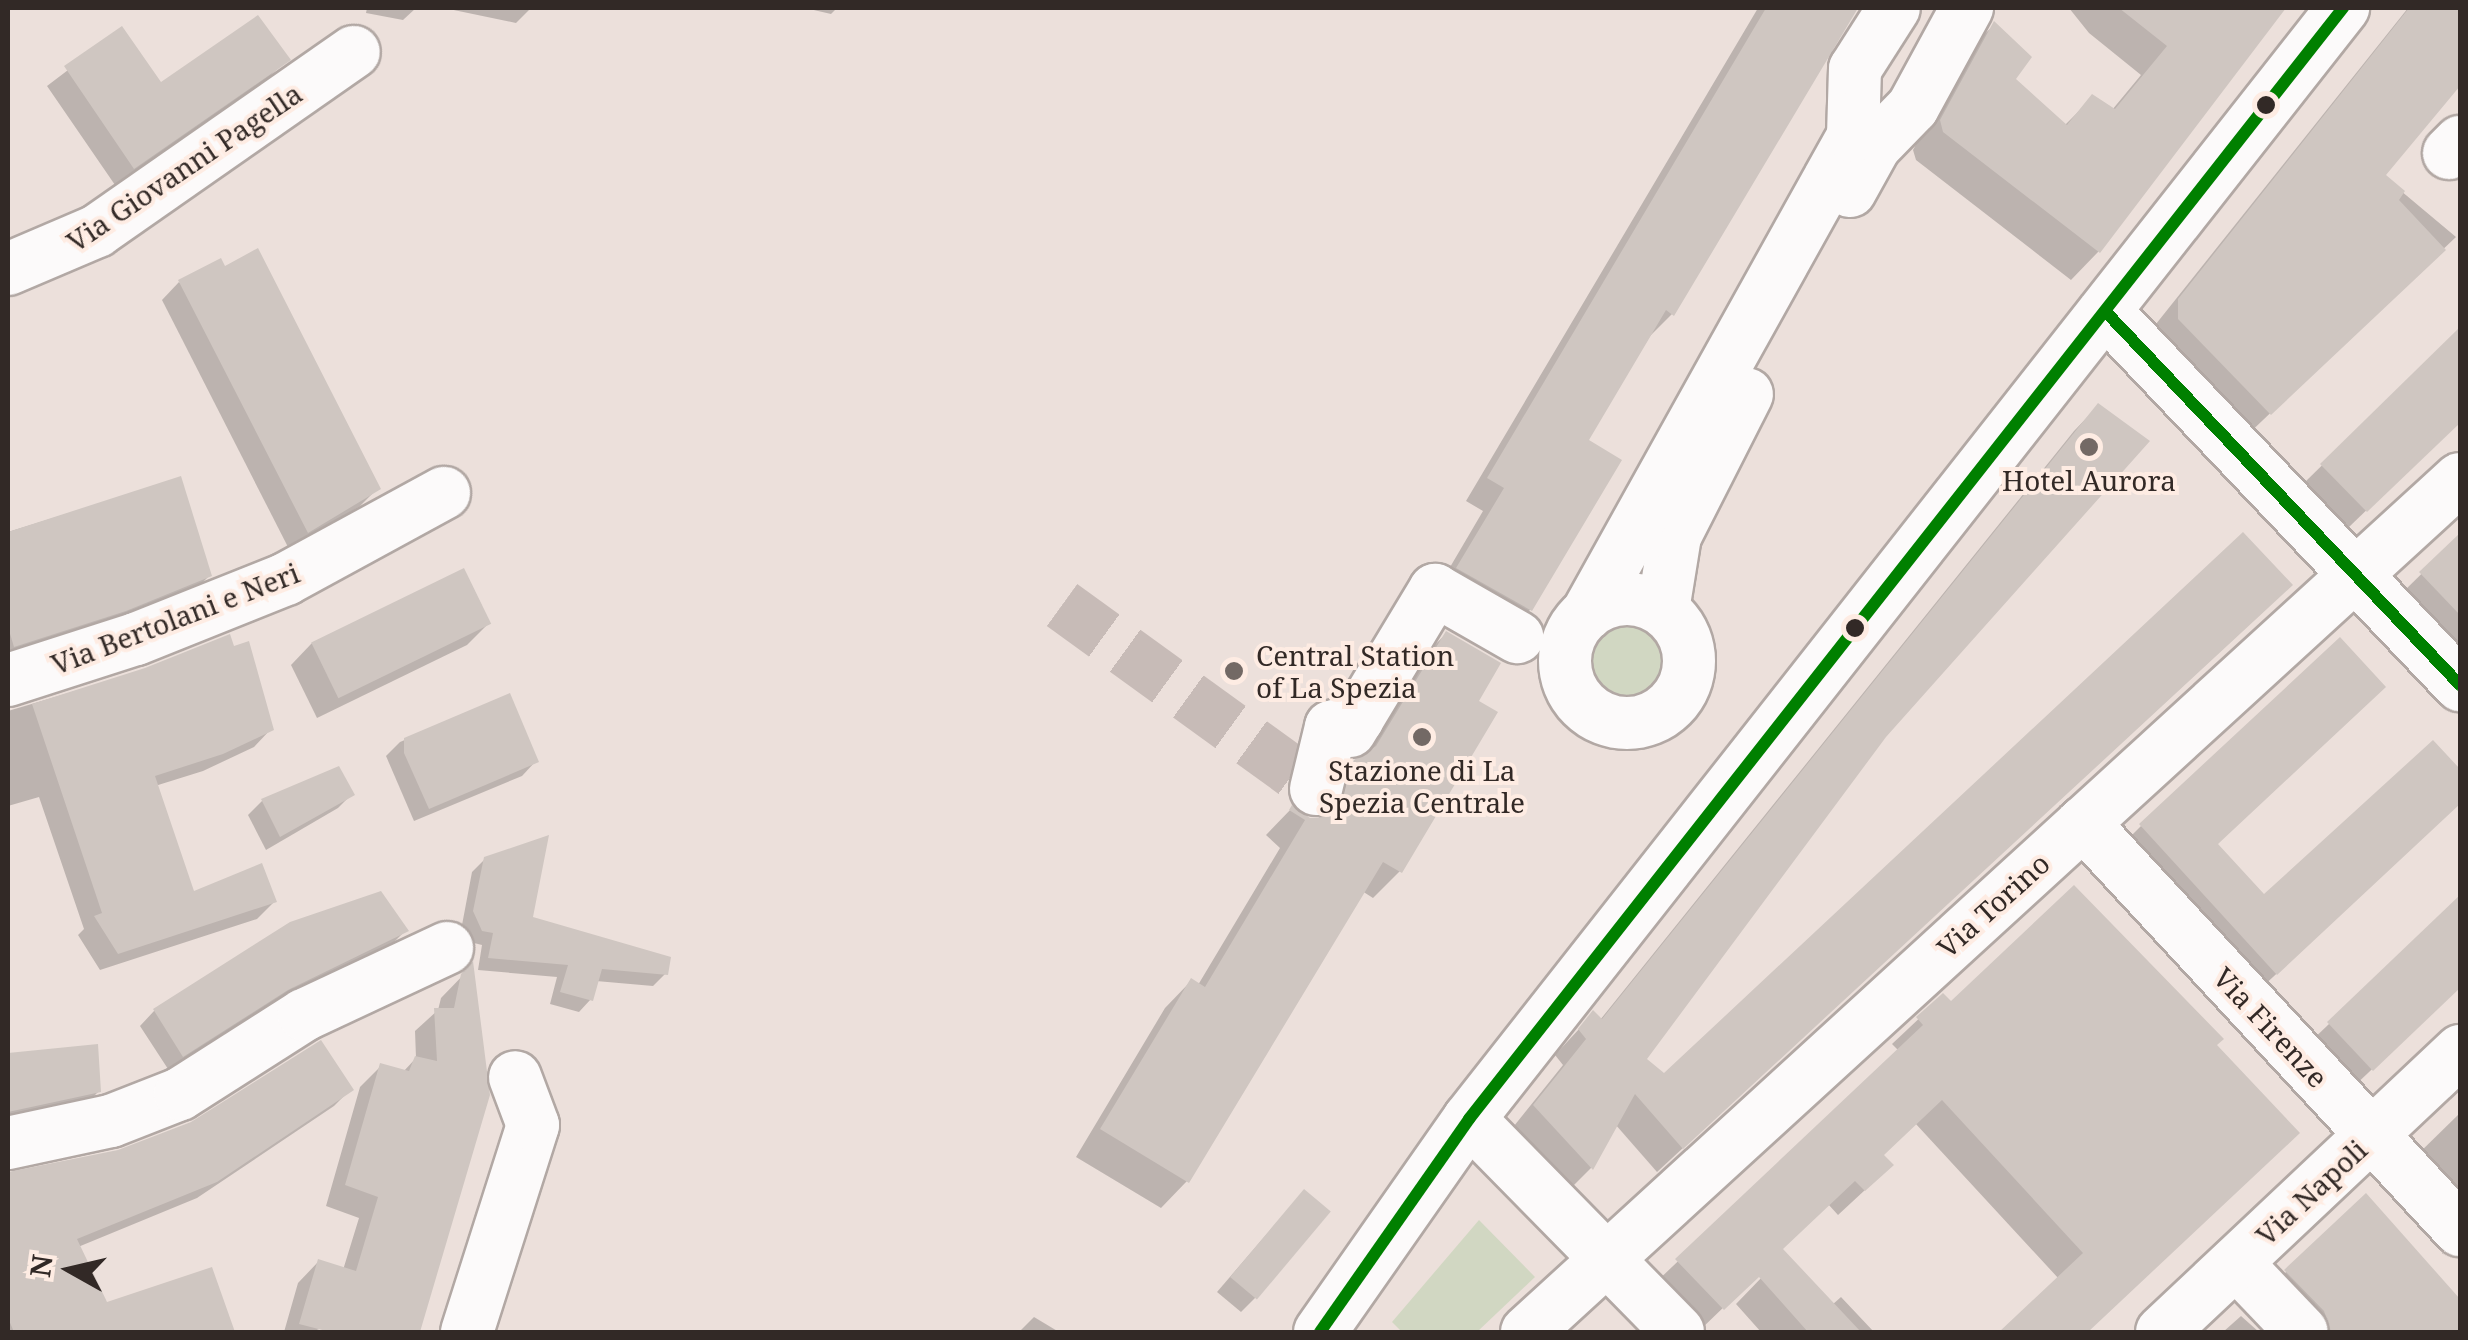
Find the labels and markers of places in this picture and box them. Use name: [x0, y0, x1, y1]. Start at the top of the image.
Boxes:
unlabelled marker: [2256, 95, 2276, 115]
marker: Hotel Aurora: [2078, 436, 2100, 458]
place label: Hotel Aurora: [2002, 463, 2176, 497]
unlabelled marker: [1845, 618, 1865, 638]
place label: Central Station of La Spezia: [1256, 638, 1454, 704]
marker: Central Station of La Spezia: [1221, 658, 1247, 684]
marker: Stazione di La Spezia Centrale: [1411, 726, 1433, 748]
place label: Stazione di La Spezia Centrale: [1319, 753, 1525, 819]

